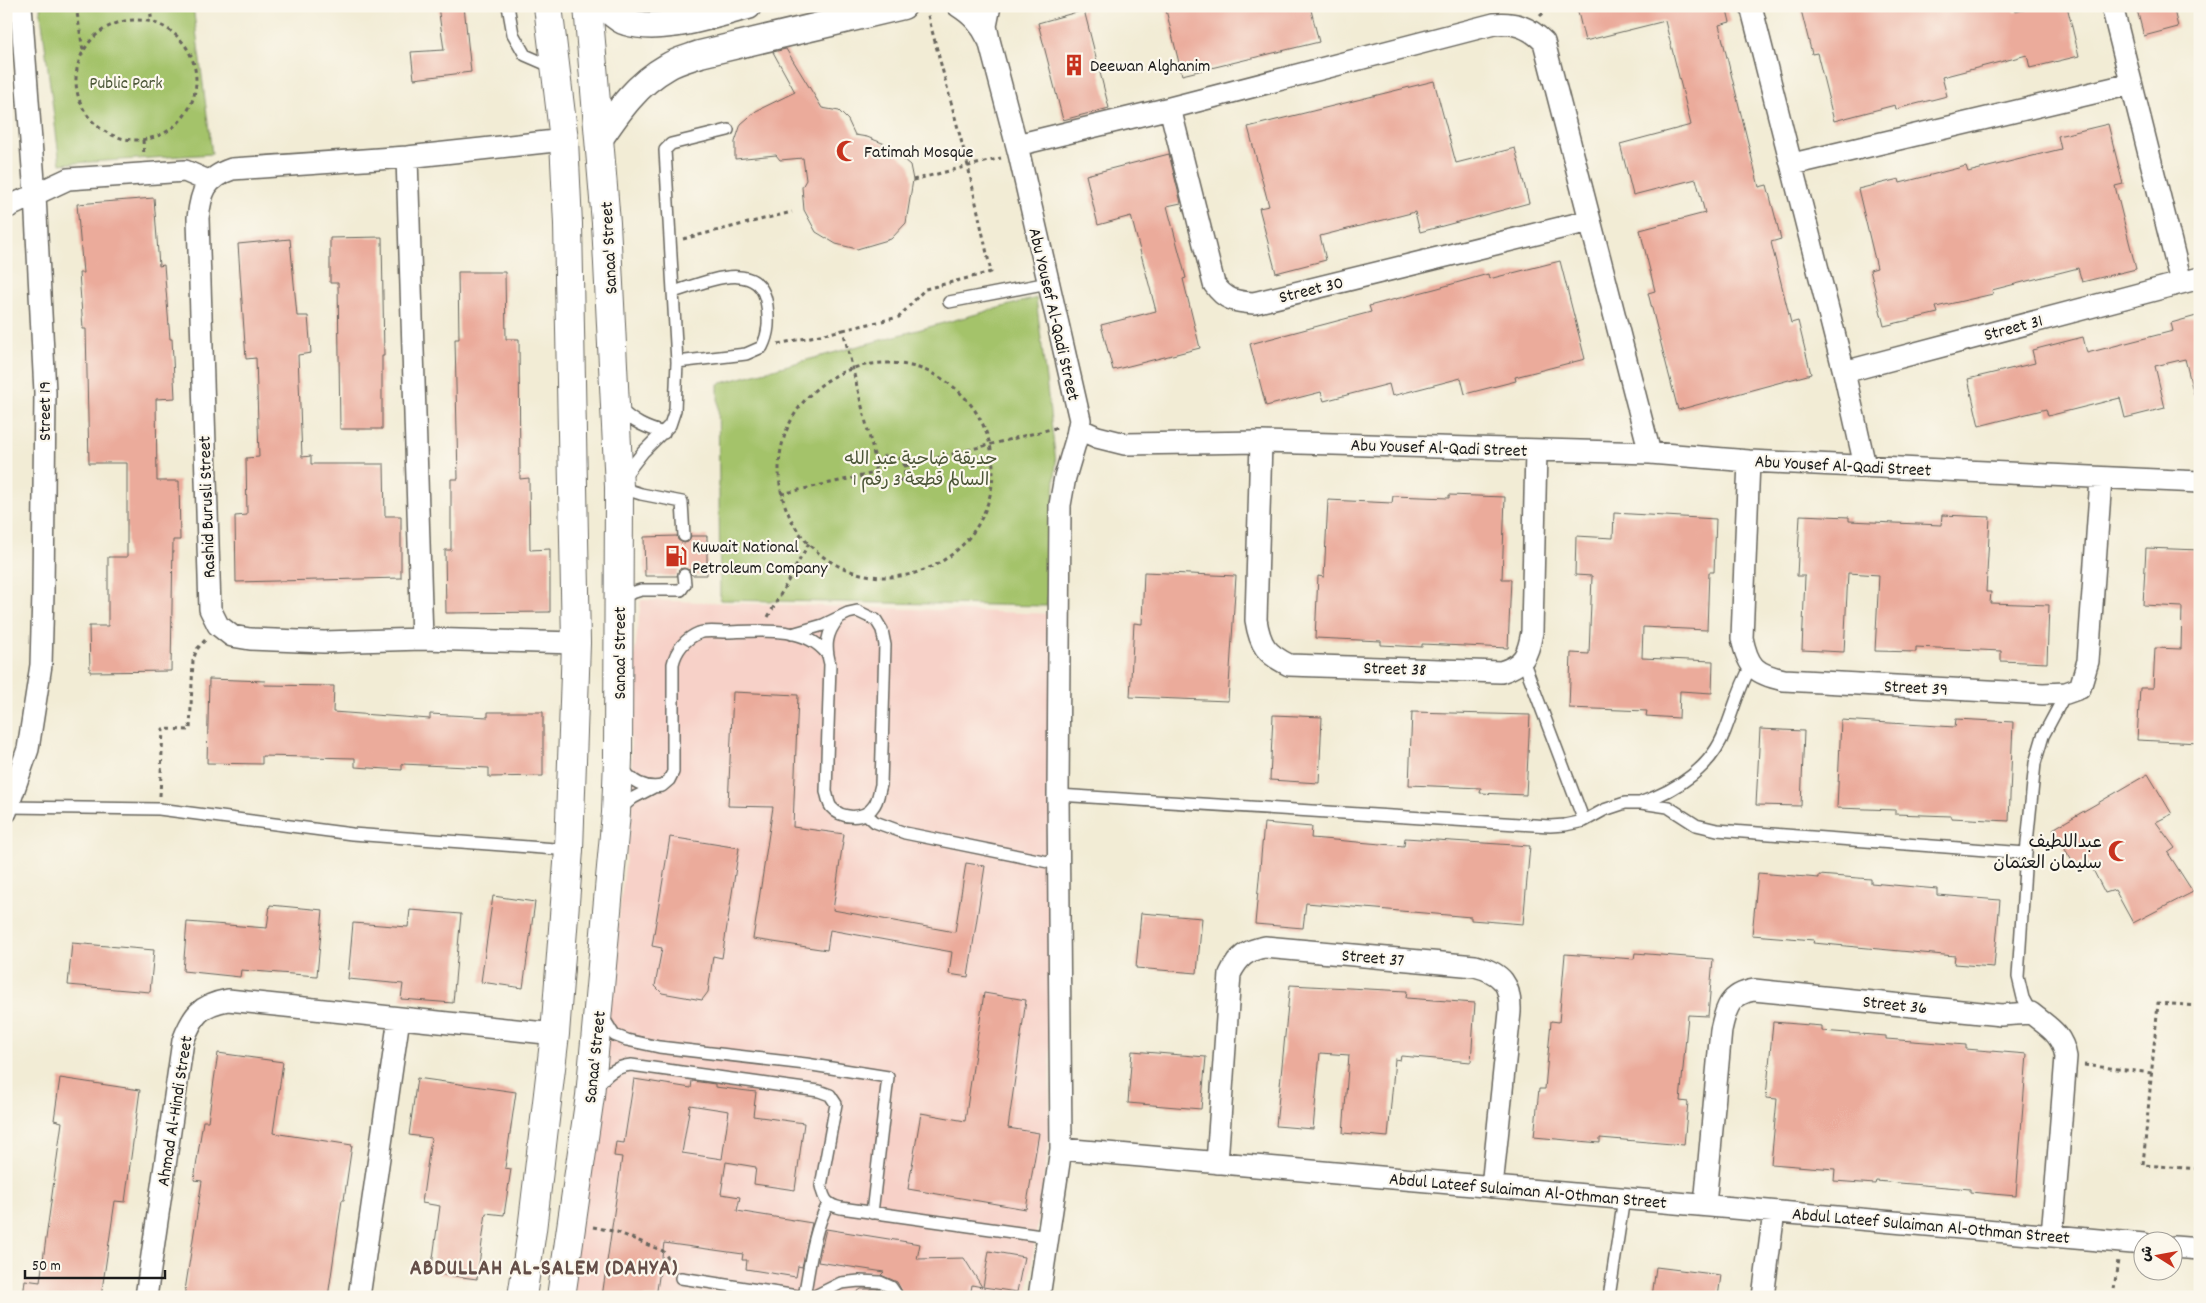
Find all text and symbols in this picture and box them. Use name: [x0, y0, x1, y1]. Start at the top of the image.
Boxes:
building icon: Deewan Alghanim: [1061, 52, 1087, 78]
place label: Deewan Alghanim: [1090, 55, 1210, 80]
park label: Public Park: [89, 72, 163, 97]
mosque icon: Fatimah Mosque: [834, 138, 860, 164]
place label: Fatimah Mosque: [864, 141, 973, 166]
street label: Sanaa' Street: [596, 200, 625, 295]
street label: Abu Yousef Al-Qadi Street: [1021, 226, 1085, 404]
street label: Street 30: [1277, 271, 1346, 311]
street label: Street 31: [1982, 310, 2046, 349]
street label: Street 19: [34, 381, 59, 441]
street label: Abu Yousef Al-Qadi Street: [1350, 434, 1528, 465]
street label: Rashid Burusli Street: [194, 435, 223, 579]
park label: حديقة ضاحية عبد الله السالم قطعة 3 رقم 1: [845, 448, 997, 494]
street label: Abu Yousef Al-Qadi Street: [1754, 450, 1932, 485]
place label: Kuwait National Petroleum Company: [692, 536, 828, 582]
fuel station icon: Kuwait National Petroleum Company: [663, 543, 689, 569]
street label: Sanaa' Street: [609, 606, 634, 700]
street label: Street 38: [1363, 657, 1427, 684]
street label: Street 39: [1883, 675, 1949, 704]
place label: عبداللطيف سليمان العثمان: [1993, 831, 2102, 877]
mosque icon: عبداللطيف سليمان العثمان: [2106, 838, 2132, 864]
street label: Street 37: [1340, 944, 1405, 975]
street label: Street 36: [1861, 991, 1928, 1022]
street label: Sanaa' Street: [579, 1009, 614, 1105]
street label: Ahmad Al-Hindi Street: [152, 1034, 201, 1188]
street label: Abdul Lateef Sulaiman Al-Othman Street: [1388, 1168, 1668, 1217]
street label: Abdul Lateef Sulaiman Al-Othman Street: [1791, 1203, 2071, 1252]
north arrow: [2134, 1230, 2184, 1280]
text: ش: [2136, 1244, 2158, 1263]
scale bar: [25, 1248, 165, 1280]
district label: ABDULLAH AL-SALEM (DAHYA): [410, 1254, 678, 1285]
text: 50 m: [32, 1256, 61, 1278]

